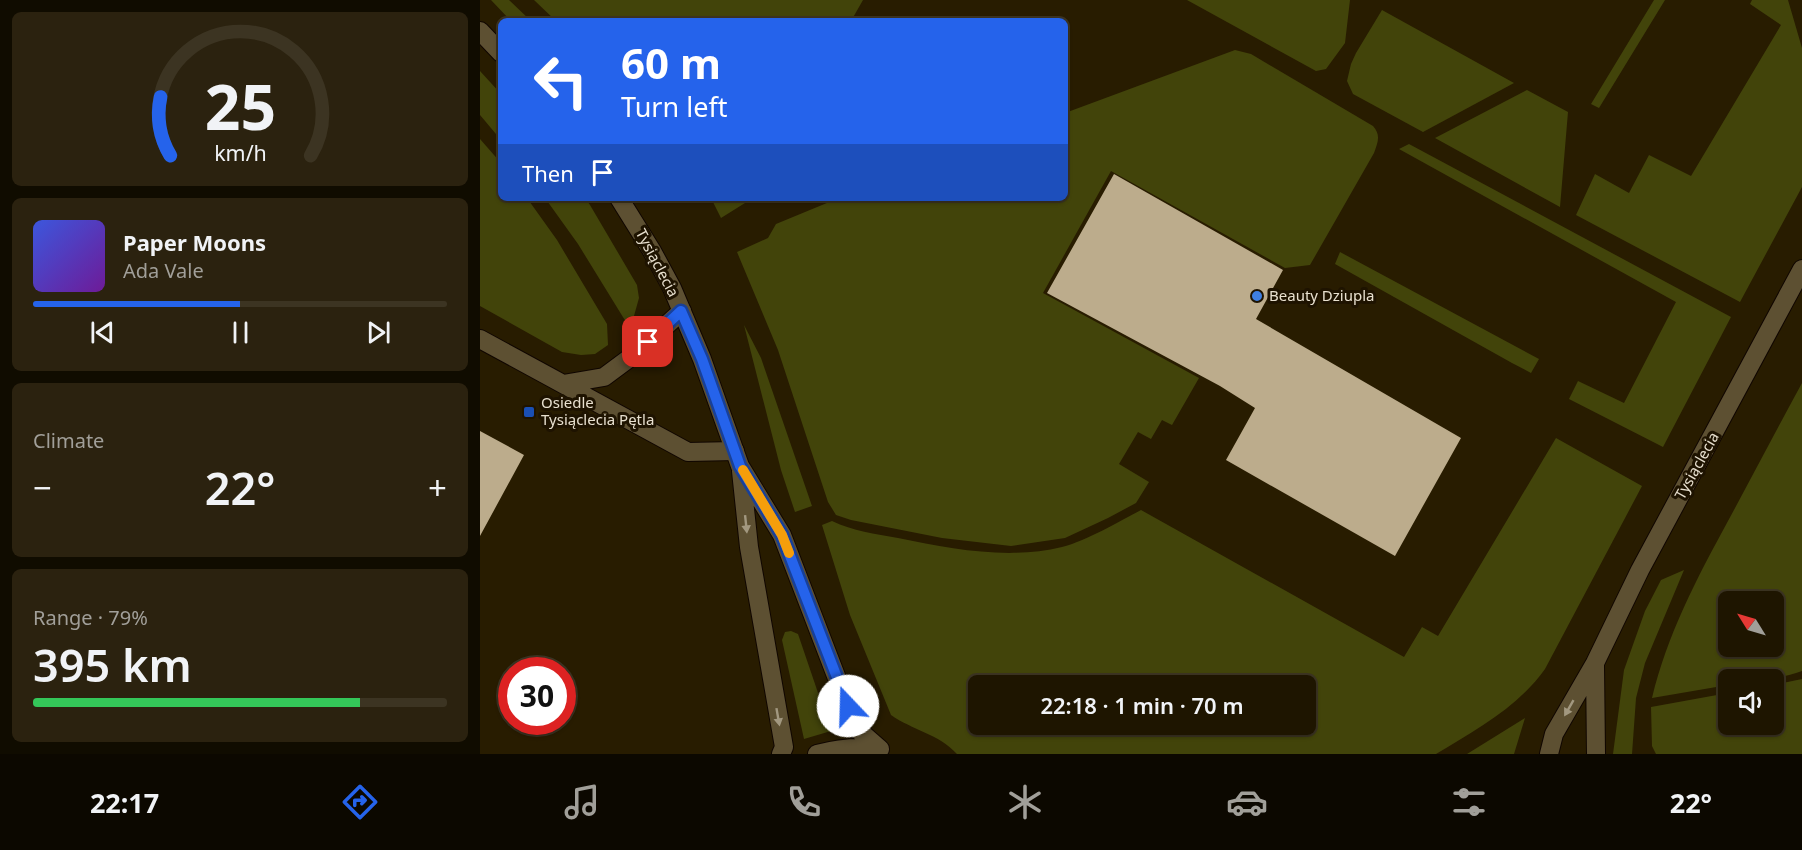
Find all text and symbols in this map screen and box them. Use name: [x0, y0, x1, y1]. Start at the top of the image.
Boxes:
text: 60 m: [621, 34, 721, 91]
icon: left: [522, 42, 600, 120]
text: 25: [204, 63, 276, 148]
text: Turn left: [621, 88, 727, 125]
text: km/h: [214, 138, 266, 167]
icon: arrive: [586, 156, 619, 189]
text: Then: [522, 158, 574, 188]
street label: Tysiąclecia: [632, 225, 684, 300]
text: Paper Moons: [123, 227, 266, 257]
text: Ada Vale: [123, 257, 204, 284]
place label: Beauty Dziupla: [1269, 285, 1375, 305]
marker: Beauty Dziupla: [1250, 289, 1264, 303]
icon: previous: [86, 316, 119, 349]
icon: pause: [224, 316, 257, 349]
icon: next: [362, 316, 395, 349]
pin: [622, 316, 673, 367]
icon: arrive: [631, 325, 664, 358]
place label: Osiedle Tysiąclecia Pętla: [541, 392, 654, 429]
marker: Osiedle Tysiąclecia Pętla: [522, 405, 536, 419]
text: Climate: [33, 427, 104, 454]
street label: Tysiąclecia: [1669, 428, 1723, 503]
text: 22°: [205, 457, 275, 518]
text: −: [33, 465, 52, 510]
text: +: [428, 465, 447, 510]
one-way arrow: [741, 515, 751, 534]
north arrow: [1718, 591, 1784, 657]
map controls: [1718, 591, 1784, 735]
text: Range · 79%: [33, 604, 148, 631]
text: 395 km: [33, 634, 192, 695]
speed limit sign: 30: [498, 657, 576, 735]
button: sound: [1718, 669, 1784, 735]
position arrow: [816, 674, 880, 738]
text: 22:18 · 1 min · 70 m: [1040, 690, 1244, 720]
one-way arrow: [1564, 700, 1574, 717]
one-way arrow: [774, 707, 783, 726]
icon: directions: [339, 781, 381, 823]
icon: music: [561, 781, 603, 823]
icon: phone: [783, 781, 825, 823]
icon: climate: [1004, 781, 1046, 823]
icon: car: [1226, 781, 1268, 823]
icon: filters: [1448, 781, 1490, 823]
text: 22:17: [90, 784, 159, 821]
text: 22°: [1670, 784, 1712, 821]

